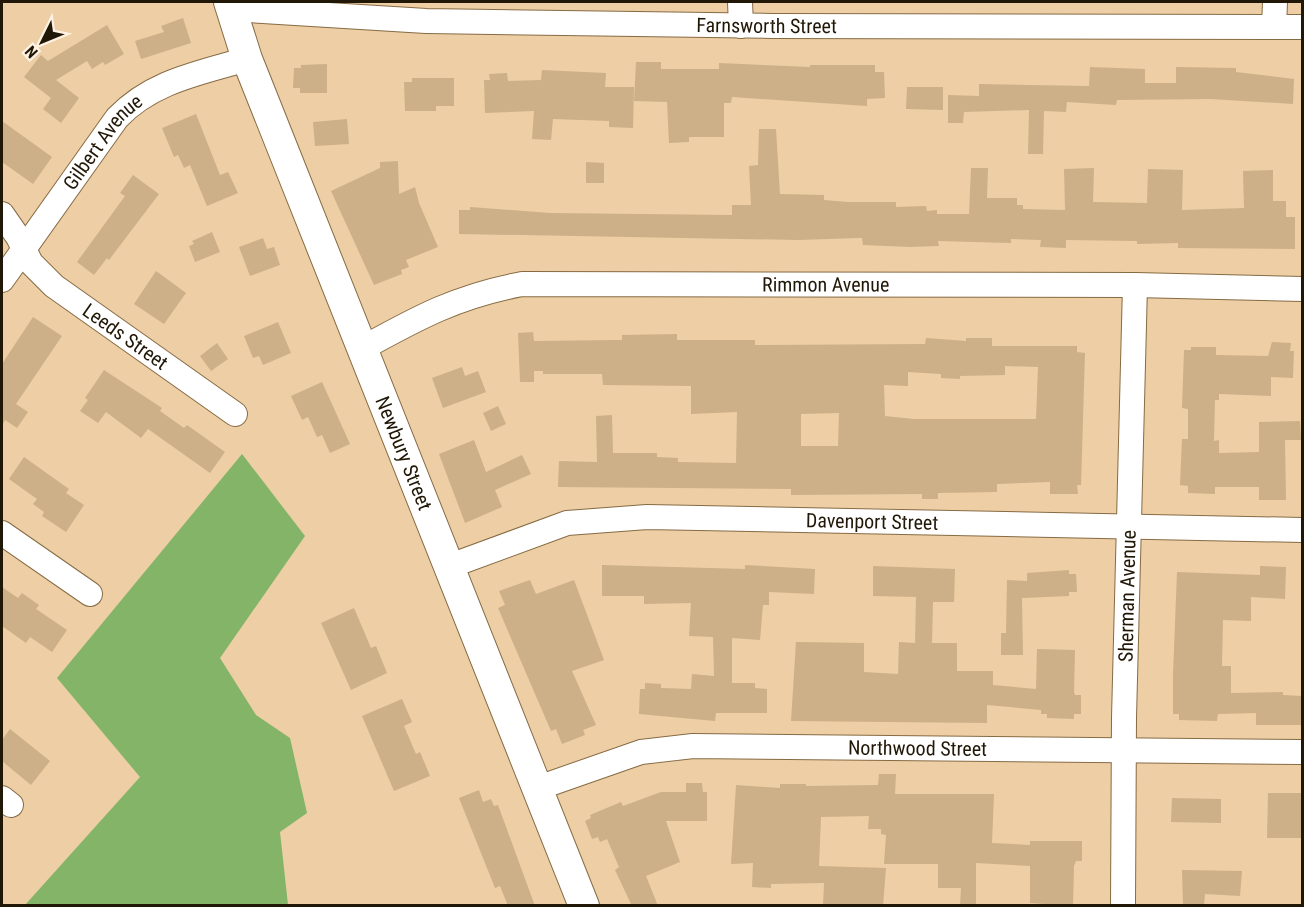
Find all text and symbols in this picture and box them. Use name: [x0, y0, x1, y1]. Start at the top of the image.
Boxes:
north arrow: [12, 12, 72, 72]
street label: Farnsworth Street: [696, 13, 837, 38]
text: N: [21, 42, 42, 62]
street label: Gilbert Avenue: [58, 89, 147, 194]
street label: Rimmon Avenue: [762, 272, 889, 297]
street label: Leeds Street: [78, 298, 173, 375]
street label: Newbury Street: [370, 393, 437, 514]
street label: Davenport Street: [806, 508, 939, 535]
street label: Sherman Avenue: [1113, 530, 1141, 662]
street label: Northwood Street: [848, 736, 987, 761]

